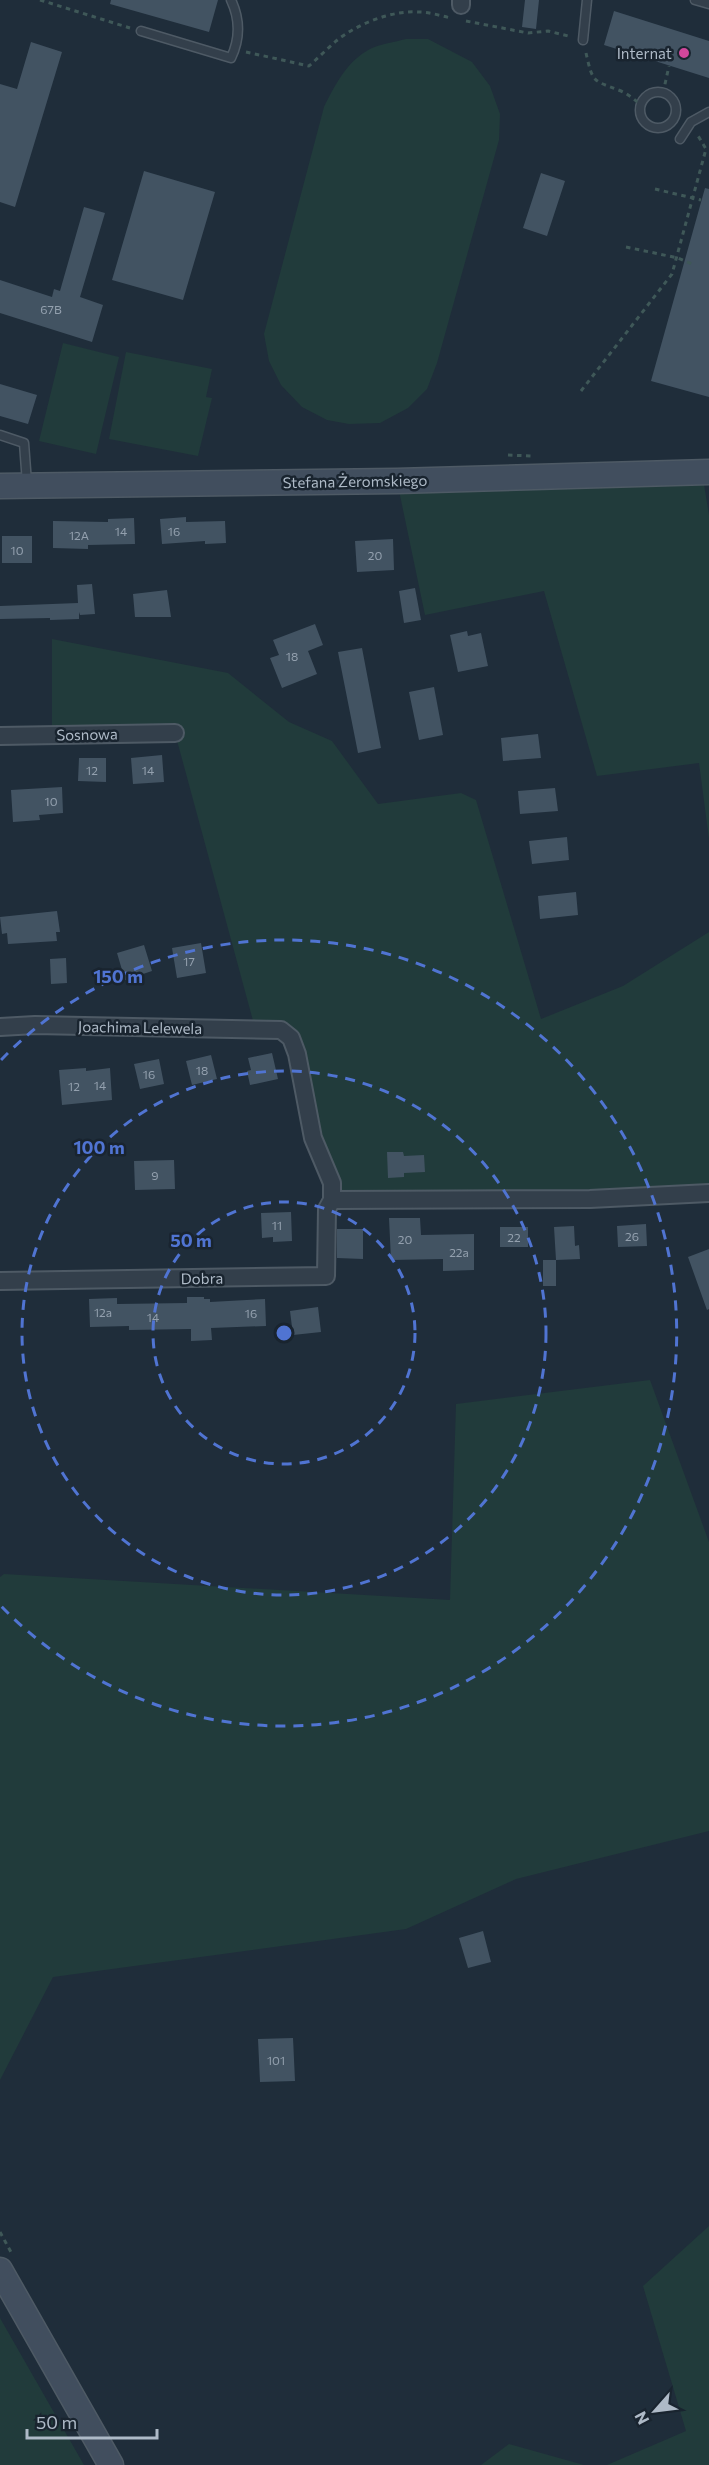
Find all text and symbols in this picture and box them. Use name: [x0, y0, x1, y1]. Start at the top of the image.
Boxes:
place label: Internat: [617, 44, 672, 62]
marker: Internat: [677, 46, 691, 60]
house number: 67B: [40, 302, 62, 316]
street label: Stefana Żeromskiego: [282, 471, 428, 491]
house number: 14: [115, 524, 127, 538]
house number: 16: [168, 524, 180, 538]
house number: 12A: [69, 528, 89, 542]
house number: 10: [11, 543, 24, 557]
house number: 20: [368, 548, 382, 562]
house number: 18: [286, 649, 298, 663]
street label: Sosnowa: [56, 724, 118, 744]
house number: 12: [86, 763, 98, 777]
house number: 14: [142, 763, 154, 777]
house number: 10: [45, 794, 58, 808]
house number: 17: [183, 954, 195, 968]
text: 150 m: [93, 965, 143, 987]
street label: Joachima Lelewela: [78, 1017, 202, 1037]
house number: 18: [196, 1063, 208, 1077]
house number: 16: [143, 1067, 155, 1081]
house number: 14: [94, 1078, 106, 1092]
house number: 12: [68, 1079, 80, 1093]
text: 100 m: [73, 1136, 125, 1158]
house number: 9: [151, 1168, 159, 1182]
house number: 11: [272, 1218, 282, 1232]
text: 50 m: [170, 1229, 212, 1251]
house number: 26: [625, 1229, 639, 1243]
house number: 22: [507, 1230, 521, 1244]
house number: 20: [398, 1232, 412, 1246]
house number: 22a: [449, 1245, 469, 1259]
street label: Dobra: [181, 1269, 223, 1287]
house number: 12a: [94, 1305, 112, 1319]
house number: 16: [245, 1306, 257, 1320]
house number: 14: [147, 1310, 159, 1324]
centre of rings: [274, 1323, 294, 1343]
house number: 101: [267, 2053, 285, 2067]
north arrow: [625, 2381, 685, 2441]
scale bar: [27, 2402, 158, 2440]
text: N: [630, 2409, 653, 2428]
text: 50 m: [36, 2411, 77, 2433]

